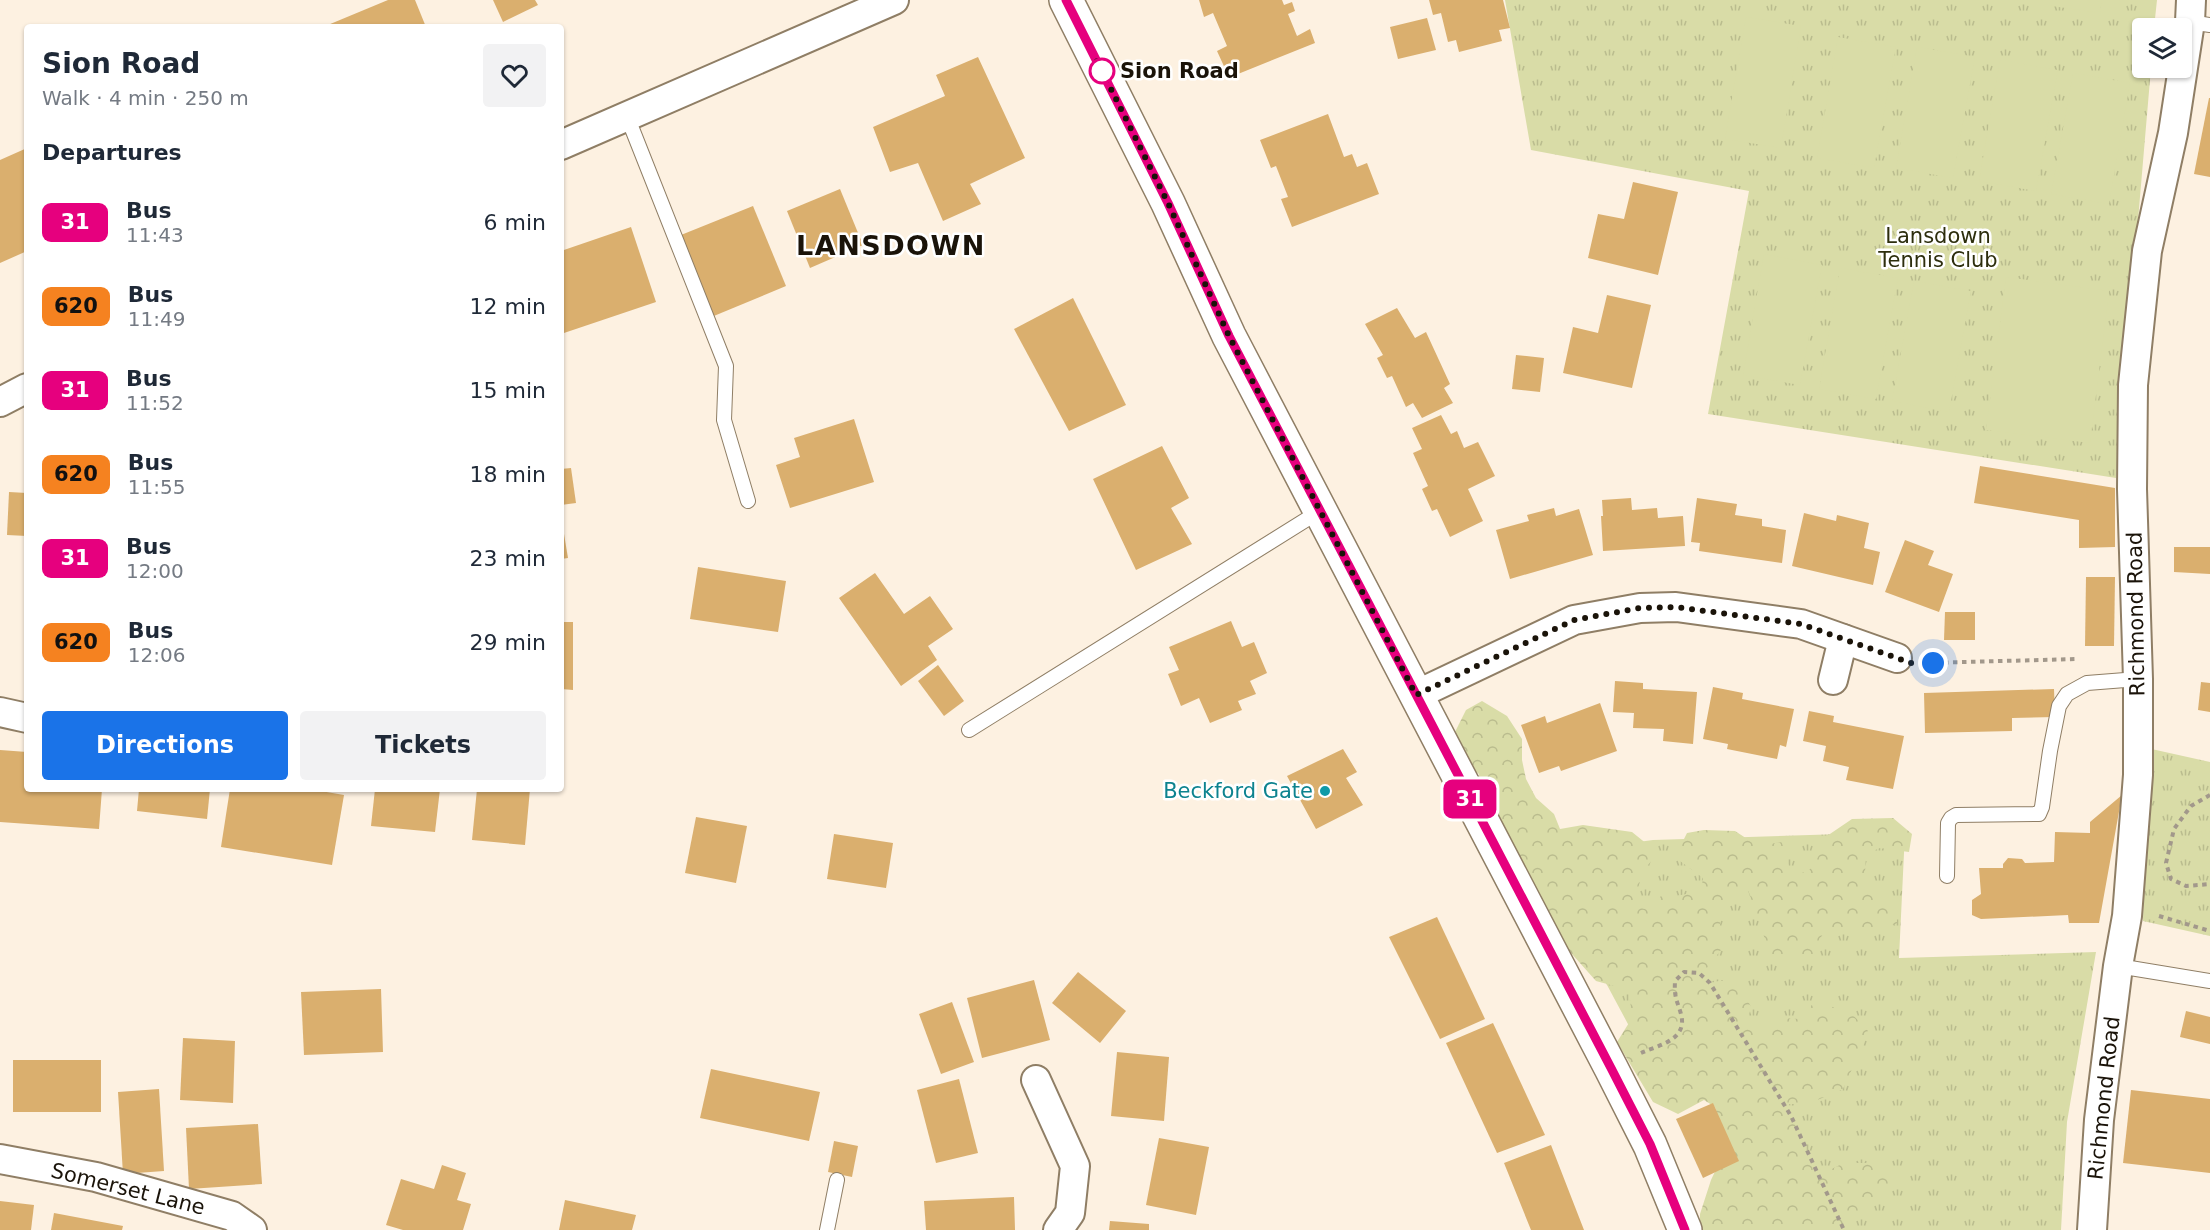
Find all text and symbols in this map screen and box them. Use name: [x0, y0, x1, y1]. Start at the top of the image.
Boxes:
map controls: [2132, 18, 2192, 78]
button: layers: [2132, 18, 2192, 78]
button: heart: [483, 44, 546, 107]
text: Sion Road: [42, 47, 200, 80]
marker: Sion Road: [1089, 58, 1115, 84]
place label: Sion Road: [1120, 59, 1239, 83]
text: Walk · 4 min · 250 m: [42, 86, 249, 110]
text: Departures: [42, 140, 182, 165]
text: Bus: [126, 198, 172, 223]
text: 31: [60, 210, 90, 234]
text: 6 min: [484, 210, 546, 235]
text: 11:43: [126, 223, 184, 247]
park label: Lansdown Tennis Club: [1877, 224, 1998, 272]
district label: LANSDOWN: [796, 230, 986, 261]
text: Bus: [128, 282, 173, 307]
text: 620: [54, 294, 98, 318]
text: 12 min: [470, 294, 546, 319]
text: 11:49: [128, 307, 185, 331]
text: Bus: [126, 366, 172, 391]
text: 31: [60, 378, 90, 402]
text: 15 min: [470, 378, 546, 403]
text: 11:52: [126, 391, 184, 415]
text: Bus: [128, 450, 173, 475]
text: 620: [54, 462, 98, 486]
text: 18 min: [470, 462, 546, 487]
text: 11:55: [128, 475, 185, 499]
street label: Richmond Road: [2123, 531, 2149, 697]
text: Bus: [126, 534, 172, 559]
text: 31: [60, 546, 90, 570]
text: 23 min: [470, 546, 546, 571]
text: 12:00: [126, 559, 184, 583]
text: Bus: [128, 618, 173, 643]
text: 620: [54, 630, 98, 654]
text: 29 min: [470, 630, 546, 655]
text: 12:06: [128, 643, 185, 667]
your location: [1918, 648, 1948, 678]
button: Directions: [42, 711, 288, 780]
button: Tickets: [300, 711, 546, 780]
place label: Beckford Gate: [1163, 779, 1313, 803]
line badge: 31: [1443, 780, 1497, 818]
marker: Beckford Gate: [1318, 784, 1332, 798]
text: 31: [1455, 787, 1485, 811]
street label: Richmond Road: [2083, 1015, 2125, 1181]
street label: Somerset Lane: [49, 1158, 207, 1220]

